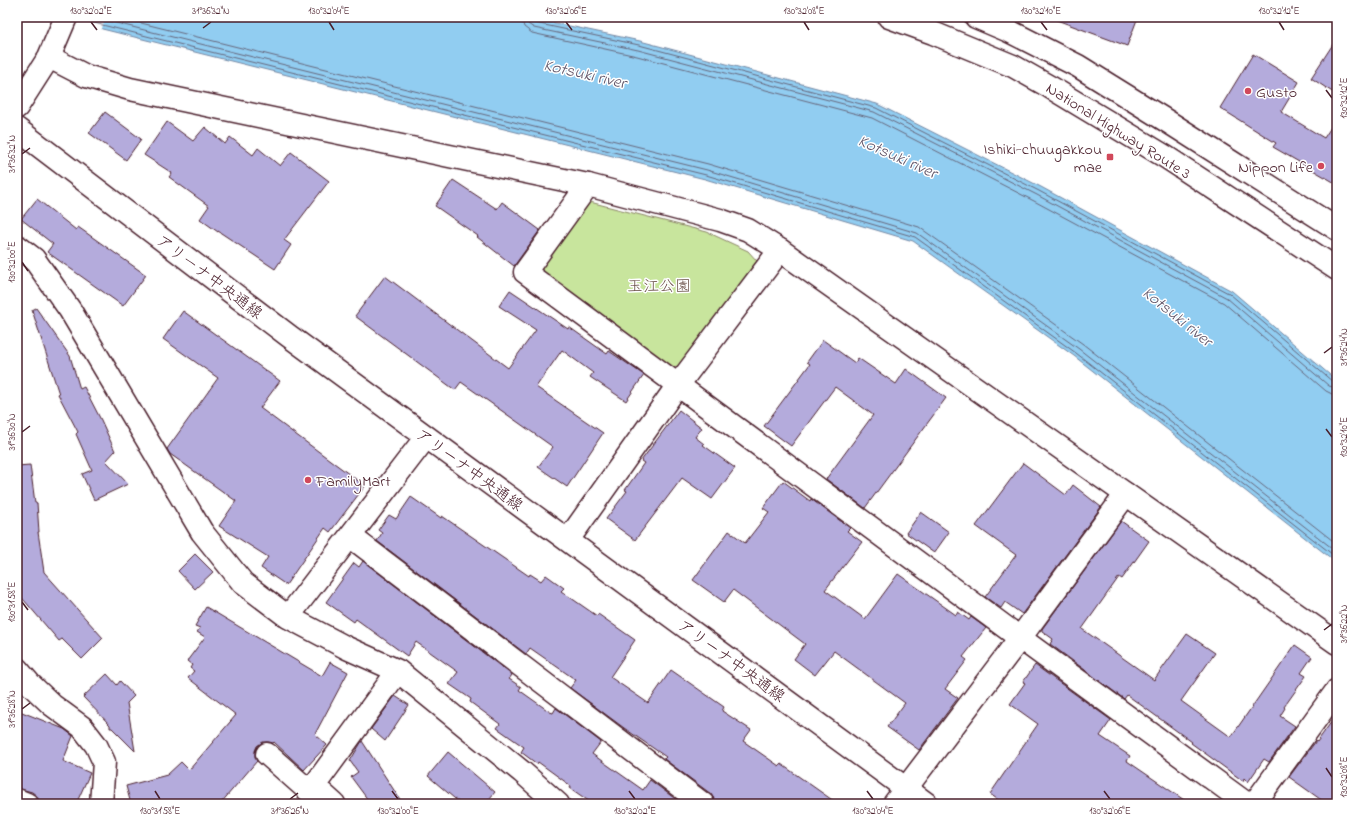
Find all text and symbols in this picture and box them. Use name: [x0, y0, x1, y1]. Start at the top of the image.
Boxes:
text: 130°32'02"E: [70, 4, 112, 19]
text: 31°36'32"N: [192, 4, 230, 19]
text: 130°32'04"E: [308, 4, 350, 19]
text: 130°32'06"E: [545, 4, 587, 19]
text: 130°32'08"E: [784, 4, 824, 19]
text: 130°32'10"E: [1021, 4, 1061, 19]
text: 130°32'12"E: [1258, 4, 1300, 19]
water label: Kotsuki river: [541, 53, 631, 97]
street label: National Highway Route 3: [1041, 77, 1195, 186]
text: 130°32'12"E: [1337, 77, 1352, 119]
place label: Gusto: [1256, 81, 1297, 105]
marker: Gusto: [1243, 86, 1253, 96]
water label: Kotsuki river: [854, 129, 943, 187]
text: 31°36'32"N: [5, 135, 20, 173]
place label: Ishiki-chuugakkou mae: [984, 138, 1103, 180]
marker: Ishiki-chuugakkou mae: [1105, 152, 1115, 162]
place label: Nippon Life: [1238, 156, 1314, 180]
marker: Nippon Life: [1316, 161, 1326, 171]
street label: アリーナ中央通線: [150, 229, 267, 326]
text: 130°32'00"E: [5, 241, 20, 283]
park label: 玉江公園: [627, 275, 691, 299]
water label: Kotsuki river: [1136, 281, 1220, 355]
text: 31°36'24"N: [1337, 328, 1352, 366]
text: 31°36'30"N: [5, 413, 20, 451]
text: 130°32'10"E: [1337, 417, 1352, 457]
street label: アリーナ中央通線: [410, 423, 528, 518]
place label: FamilyMart: [315, 470, 391, 494]
marker: FamilyMart: [303, 475, 313, 485]
text: 130°31'58"E: [5, 582, 20, 622]
text: 31°36'22"N: [1337, 604, 1352, 643]
street label: アリーナ中央通線: [672, 614, 790, 709]
text: 31°36'28"N: [5, 690, 20, 728]
text: 130°32'08"E: [1337, 757, 1352, 797]
text: 130°31'58"E: [140, 804, 180, 819]
text: 31°36'26"N: [271, 804, 309, 819]
text: 130°32'00"E: [377, 804, 419, 819]
text: 130°32'02"E: [614, 804, 656, 819]
text: 130°32'04"E: [852, 804, 894, 819]
text: 130°32'06"E: [1089, 804, 1131, 819]

